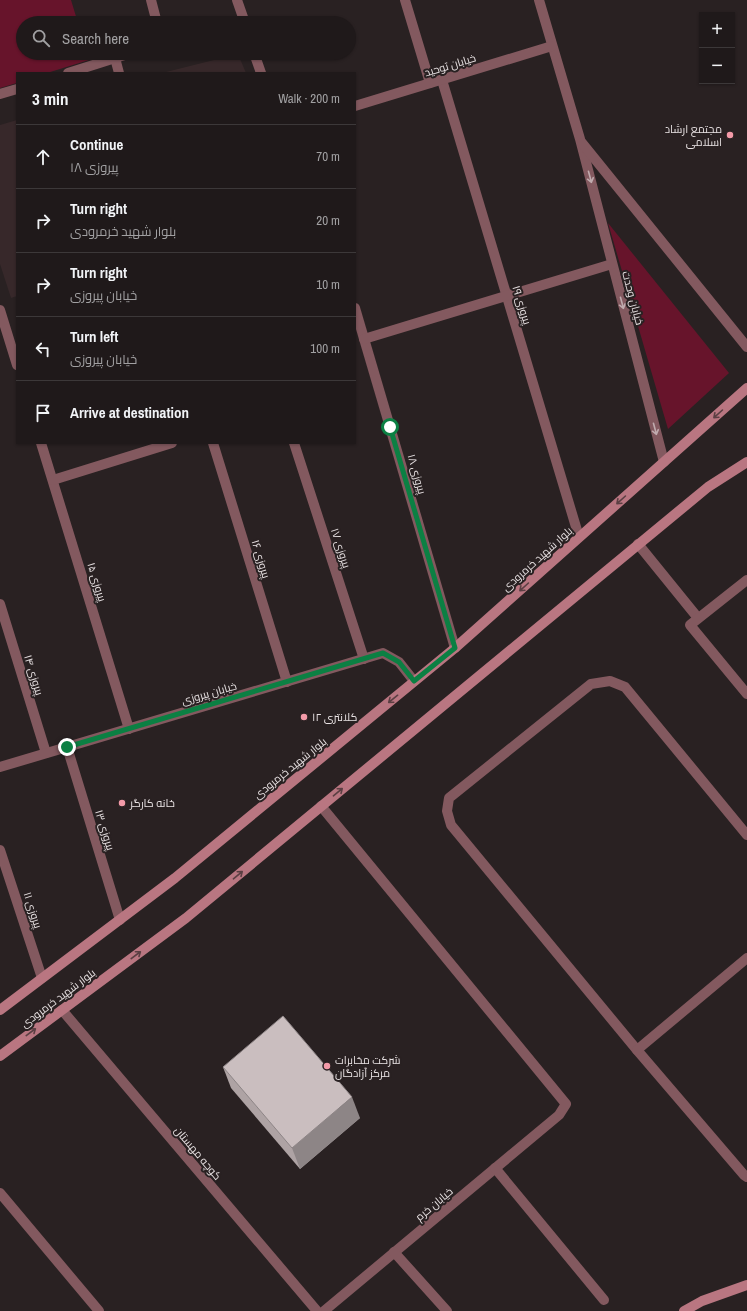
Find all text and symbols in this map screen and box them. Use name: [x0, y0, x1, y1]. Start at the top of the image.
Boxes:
map controls: [699, 12, 735, 84]
button: +: [699, 12, 735, 48]
search box: [16, 16, 356, 60]
icon: search: [30, 27, 52, 49]
text: Search here: [62, 28, 129, 49]
button: −: [699, 48, 735, 84]
street label: خیابان توحید: [423, 51, 477, 79]
text: 3 min: [32, 87, 68, 110]
text: Walk · 200 m: [278, 90, 340, 107]
place label: مجتمع ارشاد اسلامی: [665, 122, 722, 149]
marker: مجتمع ارشاد اسلامی: [725, 130, 735, 140]
text: Continue: [70, 134, 123, 155]
icon: ahead: [32, 146, 54, 168]
text: 70 m: [316, 148, 340, 165]
text: پیروزی ۱۸: [70, 159, 118, 176]
one-way arrow: [586, 170, 594, 183]
text: Turn right: [70, 198, 127, 219]
icon: right: [32, 210, 54, 232]
text: 20 m: [316, 212, 340, 229]
text: بلوار شهید خرمرودی: [70, 223, 176, 240]
text: Turn right: [70, 262, 127, 283]
street label: خیابان وحدت: [619, 269, 647, 327]
icon: right: [32, 274, 54, 296]
text: 10 m: [316, 276, 340, 293]
street label: پیروزی ۱۹: [509, 284, 535, 326]
text: خیابان پیروزی: [70, 287, 137, 304]
one-way arrow: [619, 296, 627, 309]
text: Turn left: [70, 326, 118, 347]
icon: left: [32, 338, 54, 360]
text: 100 m: [310, 340, 340, 357]
text: خیابان پیروزی: [70, 351, 137, 368]
icon: arrive: [32, 402, 54, 424]
text: Arrive at destination: [70, 402, 189, 423]
one-way arrow: [713, 409, 723, 418]
route start: [381, 418, 399, 436]
one-way arrow: [652, 422, 660, 435]
street label: پیروزی ۱۸: [405, 452, 429, 496]
one-way arrow: [616, 496, 626, 505]
street label: بلوار شهید خرمرودی: [499, 524, 575, 594]
street label: پیروزی ۱۷: [328, 526, 354, 570]
street label: پیروزی ۱۶: [249, 538, 273, 580]
street label: پیروزی ۱۵: [84, 561, 110, 603]
one-way arrow: [519, 582, 529, 591]
street label: پیروزی ۱۴: [21, 653, 47, 697]
street label: خیابان پیروزی: [180, 678, 238, 708]
one-way arrow: [388, 694, 399, 703]
place label: کلانتری ۱۲: [312, 710, 357, 724]
marker: کلانتری ۱۲: [299, 712, 309, 722]
street label: بلوار شهید خرمرودی: [251, 734, 329, 802]
route end: [58, 738, 76, 756]
one-way arrow: [333, 788, 344, 796]
place label: خانه کارگر: [129, 796, 175, 810]
marker: خانه کارگر: [117, 798, 127, 808]
street label: پیروزی ۱۳: [92, 808, 118, 852]
one-way arrow: [233, 870, 243, 879]
street label: پیروزی ۱۱: [21, 890, 45, 930]
one-way arrow: [130, 951, 141, 959]
street label: بلوار شهید خرمرودی: [18, 965, 98, 1031]
one-way arrow: [26, 1028, 37, 1037]
place label: شرکت مخابرات مرکز آزادگان: [335, 1053, 400, 1080]
marker: شرکت مخابرات مرکز آزادگان: [322, 1061, 332, 1071]
street label: کوچه مهستان: [171, 1123, 225, 1183]
street label: خیابان خرم: [412, 1184, 456, 1225]

